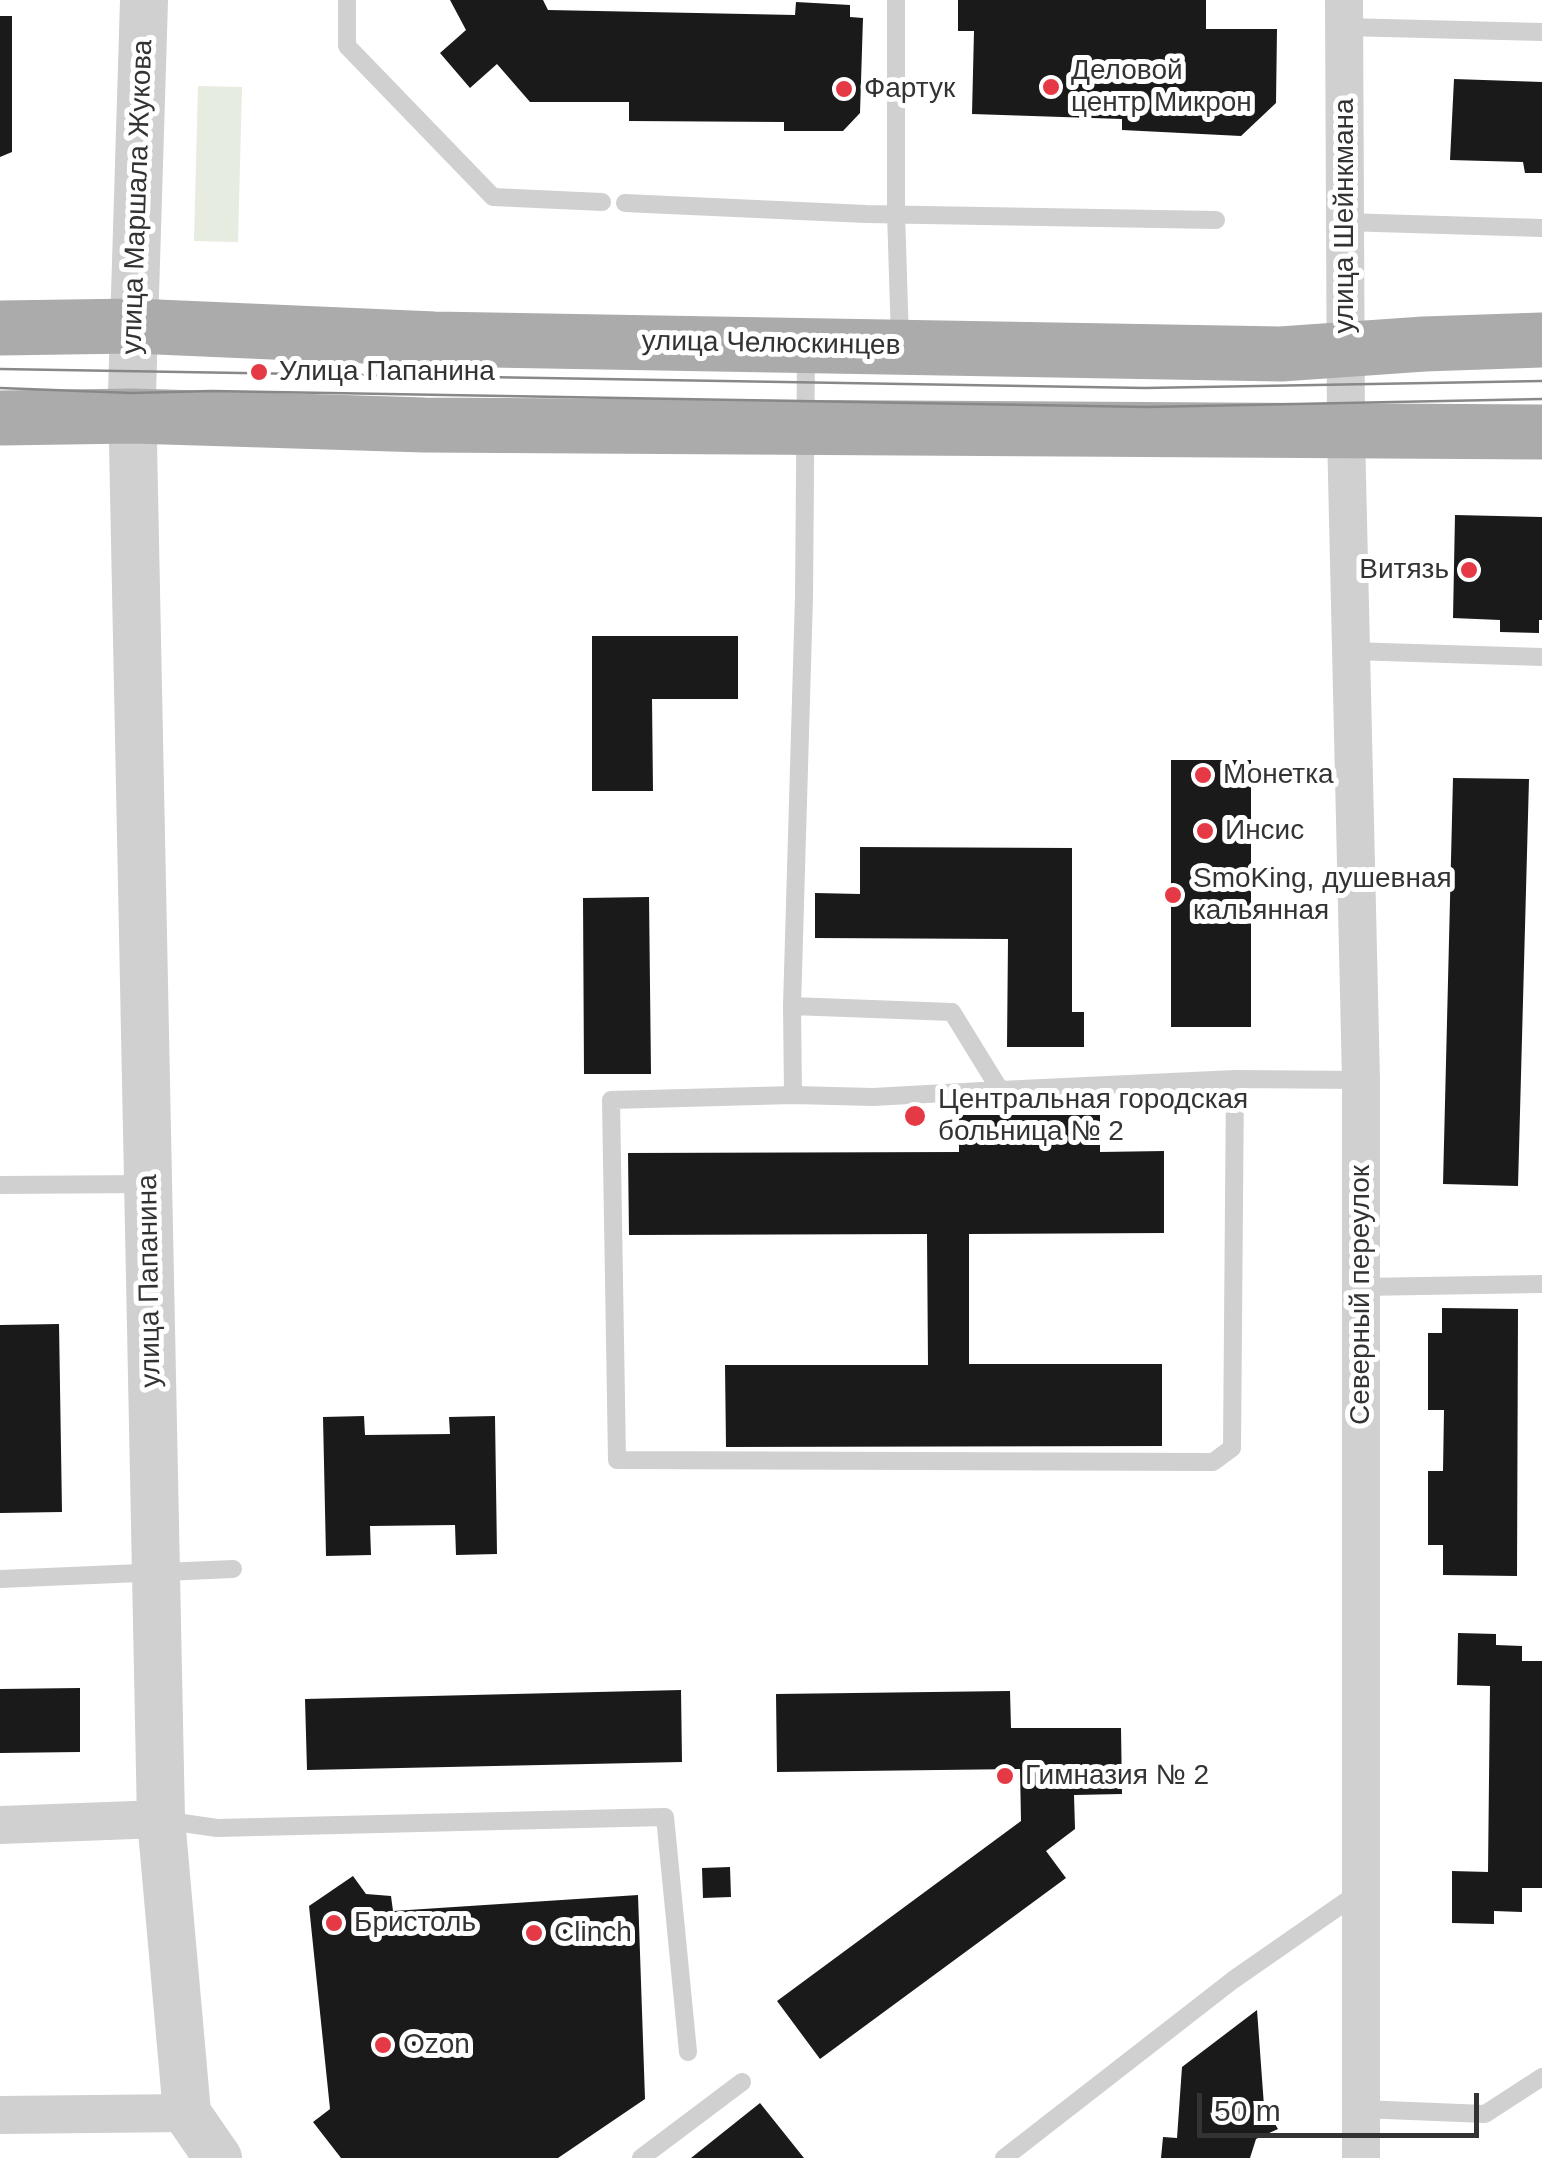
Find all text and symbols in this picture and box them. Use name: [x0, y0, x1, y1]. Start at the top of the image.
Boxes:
street label: улица Маршала Жукова: [116, 39, 160, 355]
place label: Деловой центр Микрон: [1071, 54, 1252, 120]
place label: Фартук: [864, 72, 955, 106]
marker: Деловой центр Микрон: [1040, 76, 1062, 98]
marker: Фартук: [833, 78, 855, 100]
street label: улица Шейнкмана: [1328, 98, 1362, 334]
street label: улица Челюскинцев: [641, 325, 901, 363]
place label: Улица Папанина: [279, 355, 495, 389]
marker: Улица Папанина: [248, 361, 270, 383]
place label: Витязь: [1359, 553, 1449, 587]
marker: Витязь: [1458, 559, 1480, 581]
place label: Монетка: [1223, 758, 1334, 792]
marker: Монетка: [1192, 764, 1214, 786]
place label: Инсис: [1225, 814, 1304, 848]
marker: Инсис: [1194, 820, 1216, 842]
place label: SmoKing, душевная кальянная: [1193, 862, 1452, 928]
marker: SmoKing, душевная кальянная: [1162, 884, 1184, 906]
place label: Центральная городская больница № 2: [938, 1083, 1248, 1149]
marker: Центральная городская больница № 2: [902, 1103, 928, 1129]
street label: Северный переулок: [1344, 1165, 1378, 1425]
street label: улица Папанина: [131, 1174, 169, 1388]
place label: Гимназия № 2: [1025, 1759, 1209, 1793]
marker: Гимназия № 2: [994, 1765, 1016, 1787]
place label: Бристоль: [354, 1906, 476, 1940]
marker: Бристоль: [323, 1912, 345, 1934]
place label: Clinch: [554, 1916, 632, 1950]
marker: Clinch: [523, 1922, 545, 1944]
place label: Ozon: [403, 2028, 470, 2062]
marker: Ozon: [372, 2034, 394, 2056]
scale bar: [1202, 2073, 1484, 2135]
text: 50 m: [1214, 2094, 1281, 2127]

